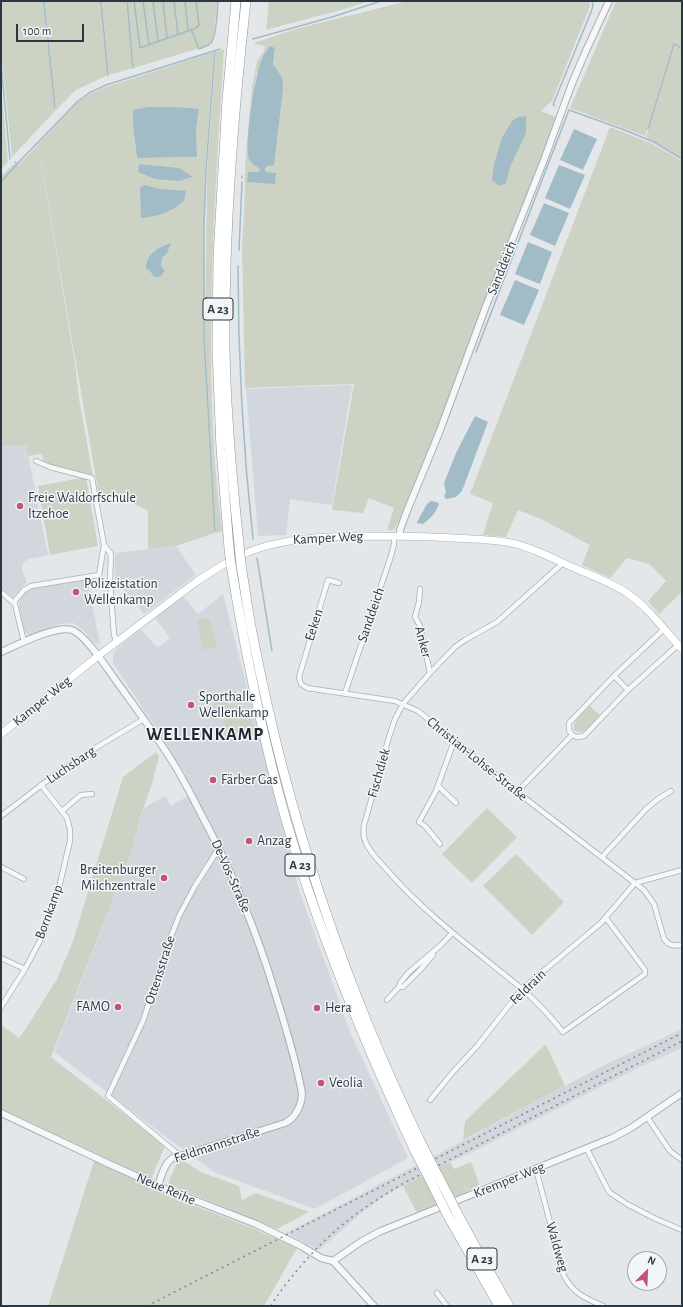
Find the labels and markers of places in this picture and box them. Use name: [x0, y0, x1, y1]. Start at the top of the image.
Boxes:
place label: Freie Waldorfschule Itzehoe: [28, 490, 136, 522]
marker: Freie Waldorfschule Itzehoe: [15, 501, 25, 511]
place label: Polizeistation Wellenkamp: [84, 576, 158, 608]
marker: Polizeistation Wellenkamp: [71, 587, 81, 597]
place label: Sporthalle Wellenkamp: [199, 689, 269, 722]
marker: Sporthalle Wellenkamp: [186, 700, 196, 710]
place label: Färber Gas: [221, 772, 278, 788]
marker: Färber Gas: [208, 775, 218, 785]
place label: Anzag: [257, 833, 291, 849]
marker: Anzag: [244, 836, 254, 846]
place label: Breitenburger Milchzentrale: [80, 862, 156, 894]
marker: Breitenburger Milchzentrale: [159, 873, 169, 883]
place label: FAMO: [76, 999, 110, 1015]
place label: Hera: [325, 1000, 352, 1016]
marker: FAMO: [113, 1002, 123, 1012]
marker: Hera: [312, 1003, 322, 1013]
place label: Veolia: [329, 1075, 363, 1091]
marker: Veolia: [316, 1078, 326, 1088]

